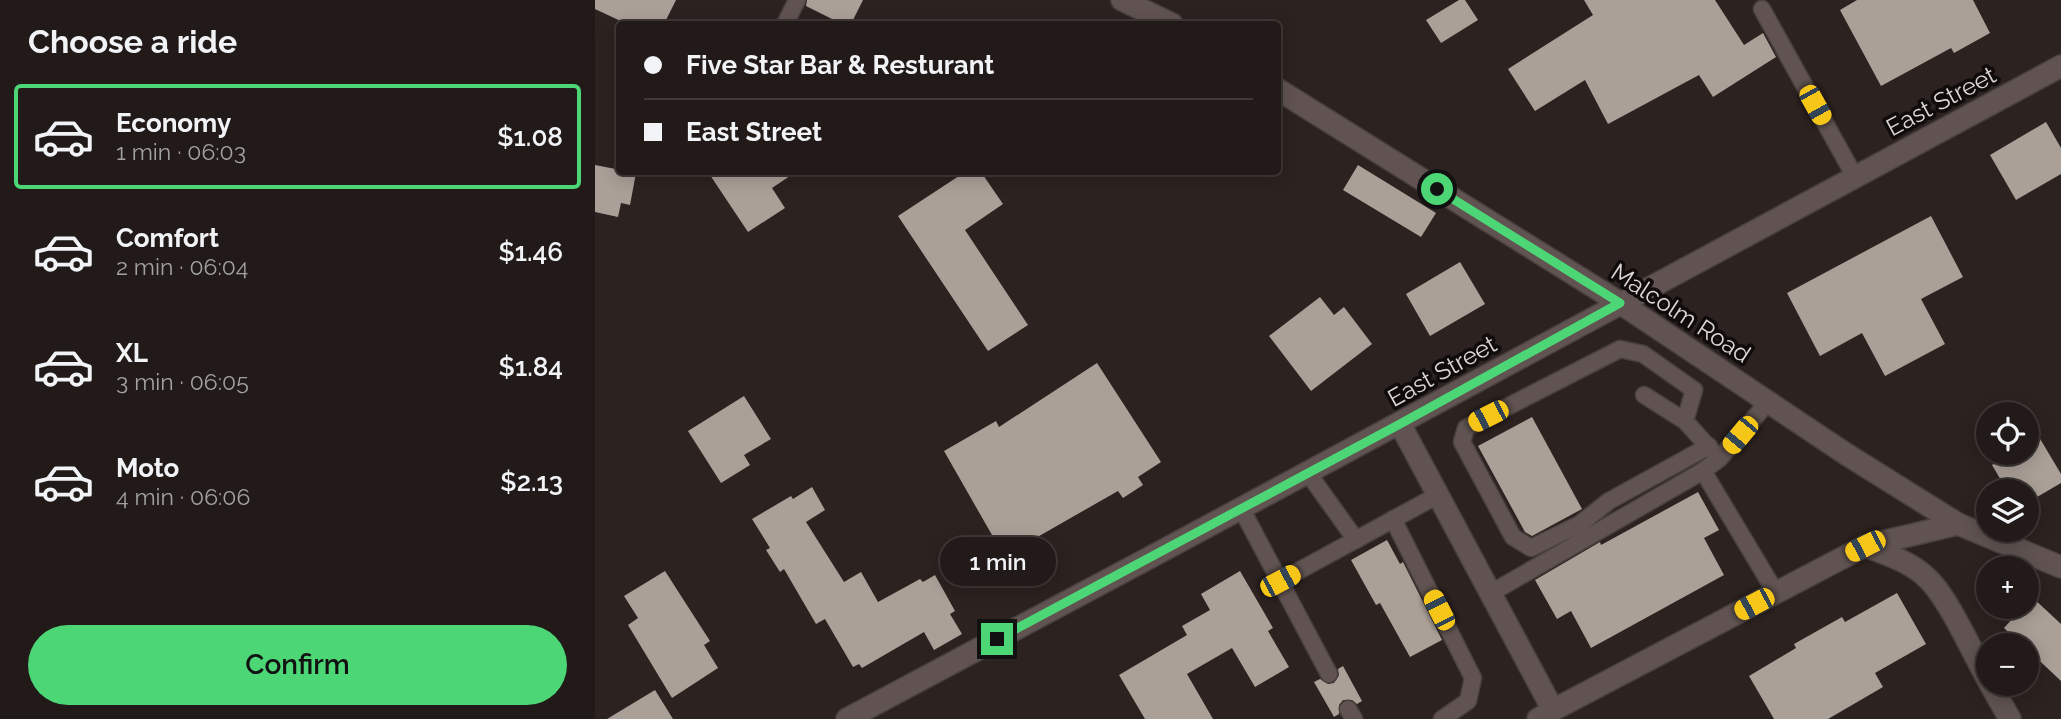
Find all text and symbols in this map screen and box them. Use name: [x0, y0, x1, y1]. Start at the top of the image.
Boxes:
text: Choose a ride: [28, 23, 237, 60]
text: Five Star Bar & Resturant: [686, 50, 994, 80]
street label: East Street: [1881, 60, 2001, 142]
car: [1796, 82, 1835, 128]
icon: car: [32, 105, 95, 168]
text: Economy: [116, 108, 231, 138]
text: East Street: [686, 117, 822, 147]
text: $1.08: [497, 122, 563, 152]
text: 1 min · 06:03: [116, 138, 246, 165]
route start: [1421, 173, 1453, 205]
icon: car: [32, 220, 95, 283]
text: Comfort: [116, 223, 219, 253]
text: $1.46: [498, 237, 563, 267]
text: 2 min · 06:04: [116, 253, 248, 280]
street label: Malcolm Road: [1606, 257, 1756, 369]
street label: East Street: [1383, 329, 1501, 413]
icon: car: [32, 335, 95, 398]
text: XL: [116, 338, 148, 368]
text: $1.84: [499, 352, 563, 382]
text: 3 min · 06:05: [116, 368, 249, 395]
car: [1465, 397, 1512, 435]
map controls: [1976, 402, 2039, 696]
button: locate: [1976, 402, 2039, 465]
car: [1719, 412, 1762, 458]
icon: car: [32, 450, 95, 513]
text: Moto: [116, 453, 179, 483]
text: $2.13: [500, 467, 563, 497]
button: layers: [1976, 479, 2039, 542]
text: 4 min · 06:06: [116, 483, 250, 510]
car: [1842, 527, 1889, 565]
callout: 1 min: [939, 538, 1055, 586]
text: 1 min: [969, 548, 1027, 575]
button: +: [1976, 556, 2039, 619]
car: [1257, 562, 1304, 600]
car: [1731, 585, 1778, 623]
car: [1421, 587, 1458, 633]
route end: [981, 623, 1013, 655]
button: Confirm: [28, 625, 567, 705]
button: −: [1976, 633, 2039, 696]

